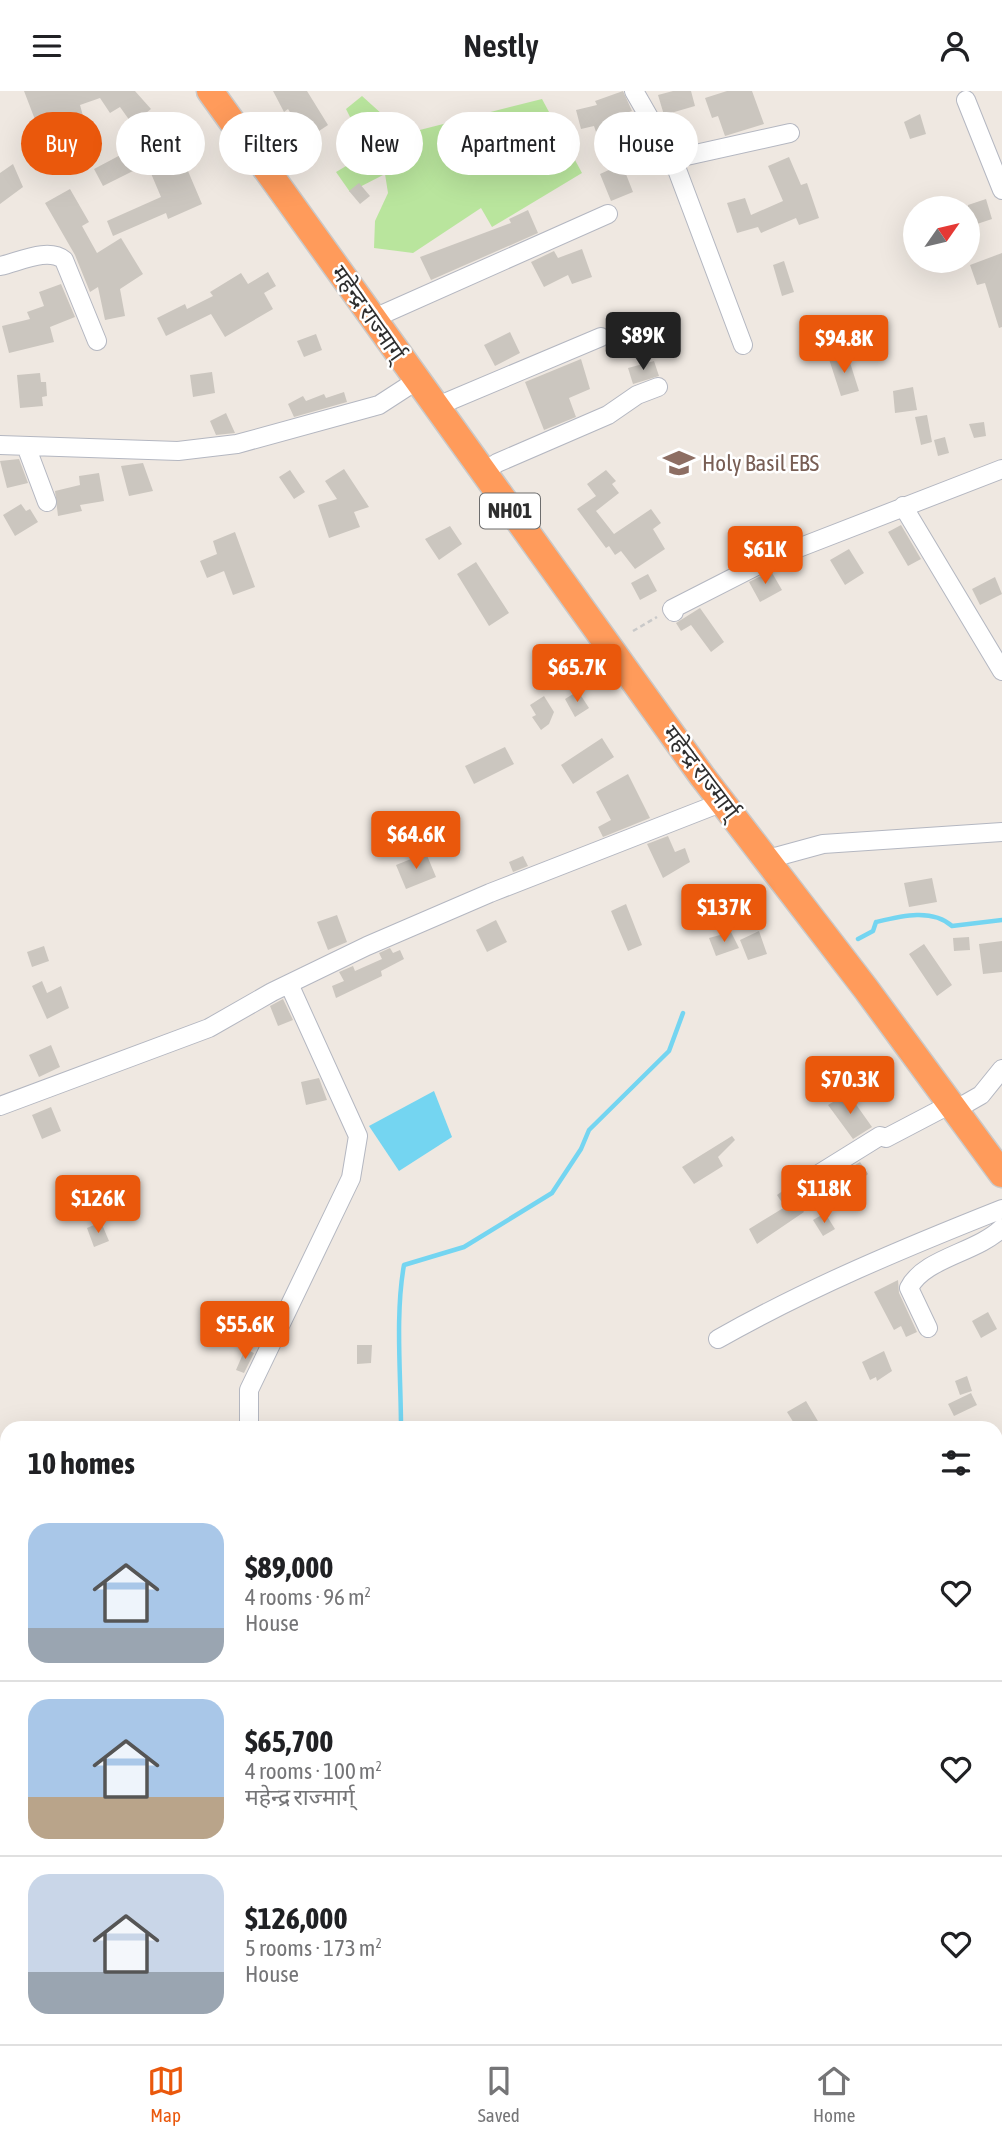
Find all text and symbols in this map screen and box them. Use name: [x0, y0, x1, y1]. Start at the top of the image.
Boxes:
icon: menu: [28, 27, 66, 65]
text: Nestly: [463, 27, 539, 64]
icon: person: [936, 27, 974, 65]
chip: Buy: [21, 112, 102, 175]
chip: Rent: [116, 112, 205, 175]
chip: Filters: [219, 112, 322, 175]
chip: New: [336, 112, 423, 175]
chip: Apartment: [437, 112, 580, 175]
chip: House: [594, 112, 698, 175]
north arrow: [903, 196, 980, 273]
map controls: [903, 196, 980, 273]
street label: महेन्द्र राज्मार्ग्: [325, 261, 412, 369]
pin: $89K: [602, 313, 684, 372]
pin: $94.8K: [787, 315, 901, 375]
text: $89K: [622, 322, 664, 348]
text: $94.8K: [815, 325, 873, 351]
school or university icon: Holy Basil EBS: [662, 446, 696, 480]
place label: Holy Basil EBS: [702, 450, 820, 476]
road number: NH01: [480, 493, 540, 529]
pin: $61K: [724, 526, 806, 586]
text: $61K: [744, 536, 786, 562]
pin: $65.7K: [520, 645, 634, 704]
text: $65.7K: [548, 654, 606, 680]
street label: महेन्द्र राज्मार्ग्: [657, 720, 747, 827]
pin: $64.6K: [359, 811, 473, 871]
text: $64.6K: [387, 821, 445, 847]
pin: $137K: [675, 885, 773, 944]
text: $137K: [697, 894, 751, 920]
pin: $70.3K: [793, 1056, 907, 1116]
text: $70.3K: [821, 1066, 879, 1092]
pin: $118K: [775, 1165, 873, 1225]
pin: $126K: [49, 1175, 147, 1235]
text: $118K: [797, 1175, 851, 1201]
text: $126K: [71, 1185, 125, 1211]
pin: $55.6K: [188, 1301, 302, 1361]
text: $55.6K: [216, 1311, 274, 1337]
icon: filters: [937, 1444, 975, 1482]
text: 10 homes: [28, 1446, 135, 1480]
text: $89,000: [245, 1550, 333, 1584]
icon: home: [84, 1551, 168, 1635]
icon: heart: [937, 1574, 975, 1612]
text: 4 rooms · 96 m²: [245, 1584, 371, 1610]
text: House: [245, 1610, 299, 1636]
text: $65,700: [245, 1724, 333, 1758]
icon: home: [84, 1727, 168, 1811]
icon: heart: [937, 1750, 975, 1788]
text: 4 rooms · 100 m²: [245, 1758, 382, 1784]
text: महेन्द्र राज्मार्ग्: [245, 1784, 355, 1810]
text: $126,000: [245, 1901, 348, 1935]
icon: home: [84, 1902, 168, 1986]
icon: heart: [937, 1925, 975, 1963]
text: 5 rooms · 173 m²: [245, 1935, 382, 1961]
text: House: [245, 1961, 299, 1987]
tab: Map: [147, 2062, 185, 2126]
tab: Saved: [478, 2062, 520, 2126]
tab: Home: [813, 2062, 855, 2126]

